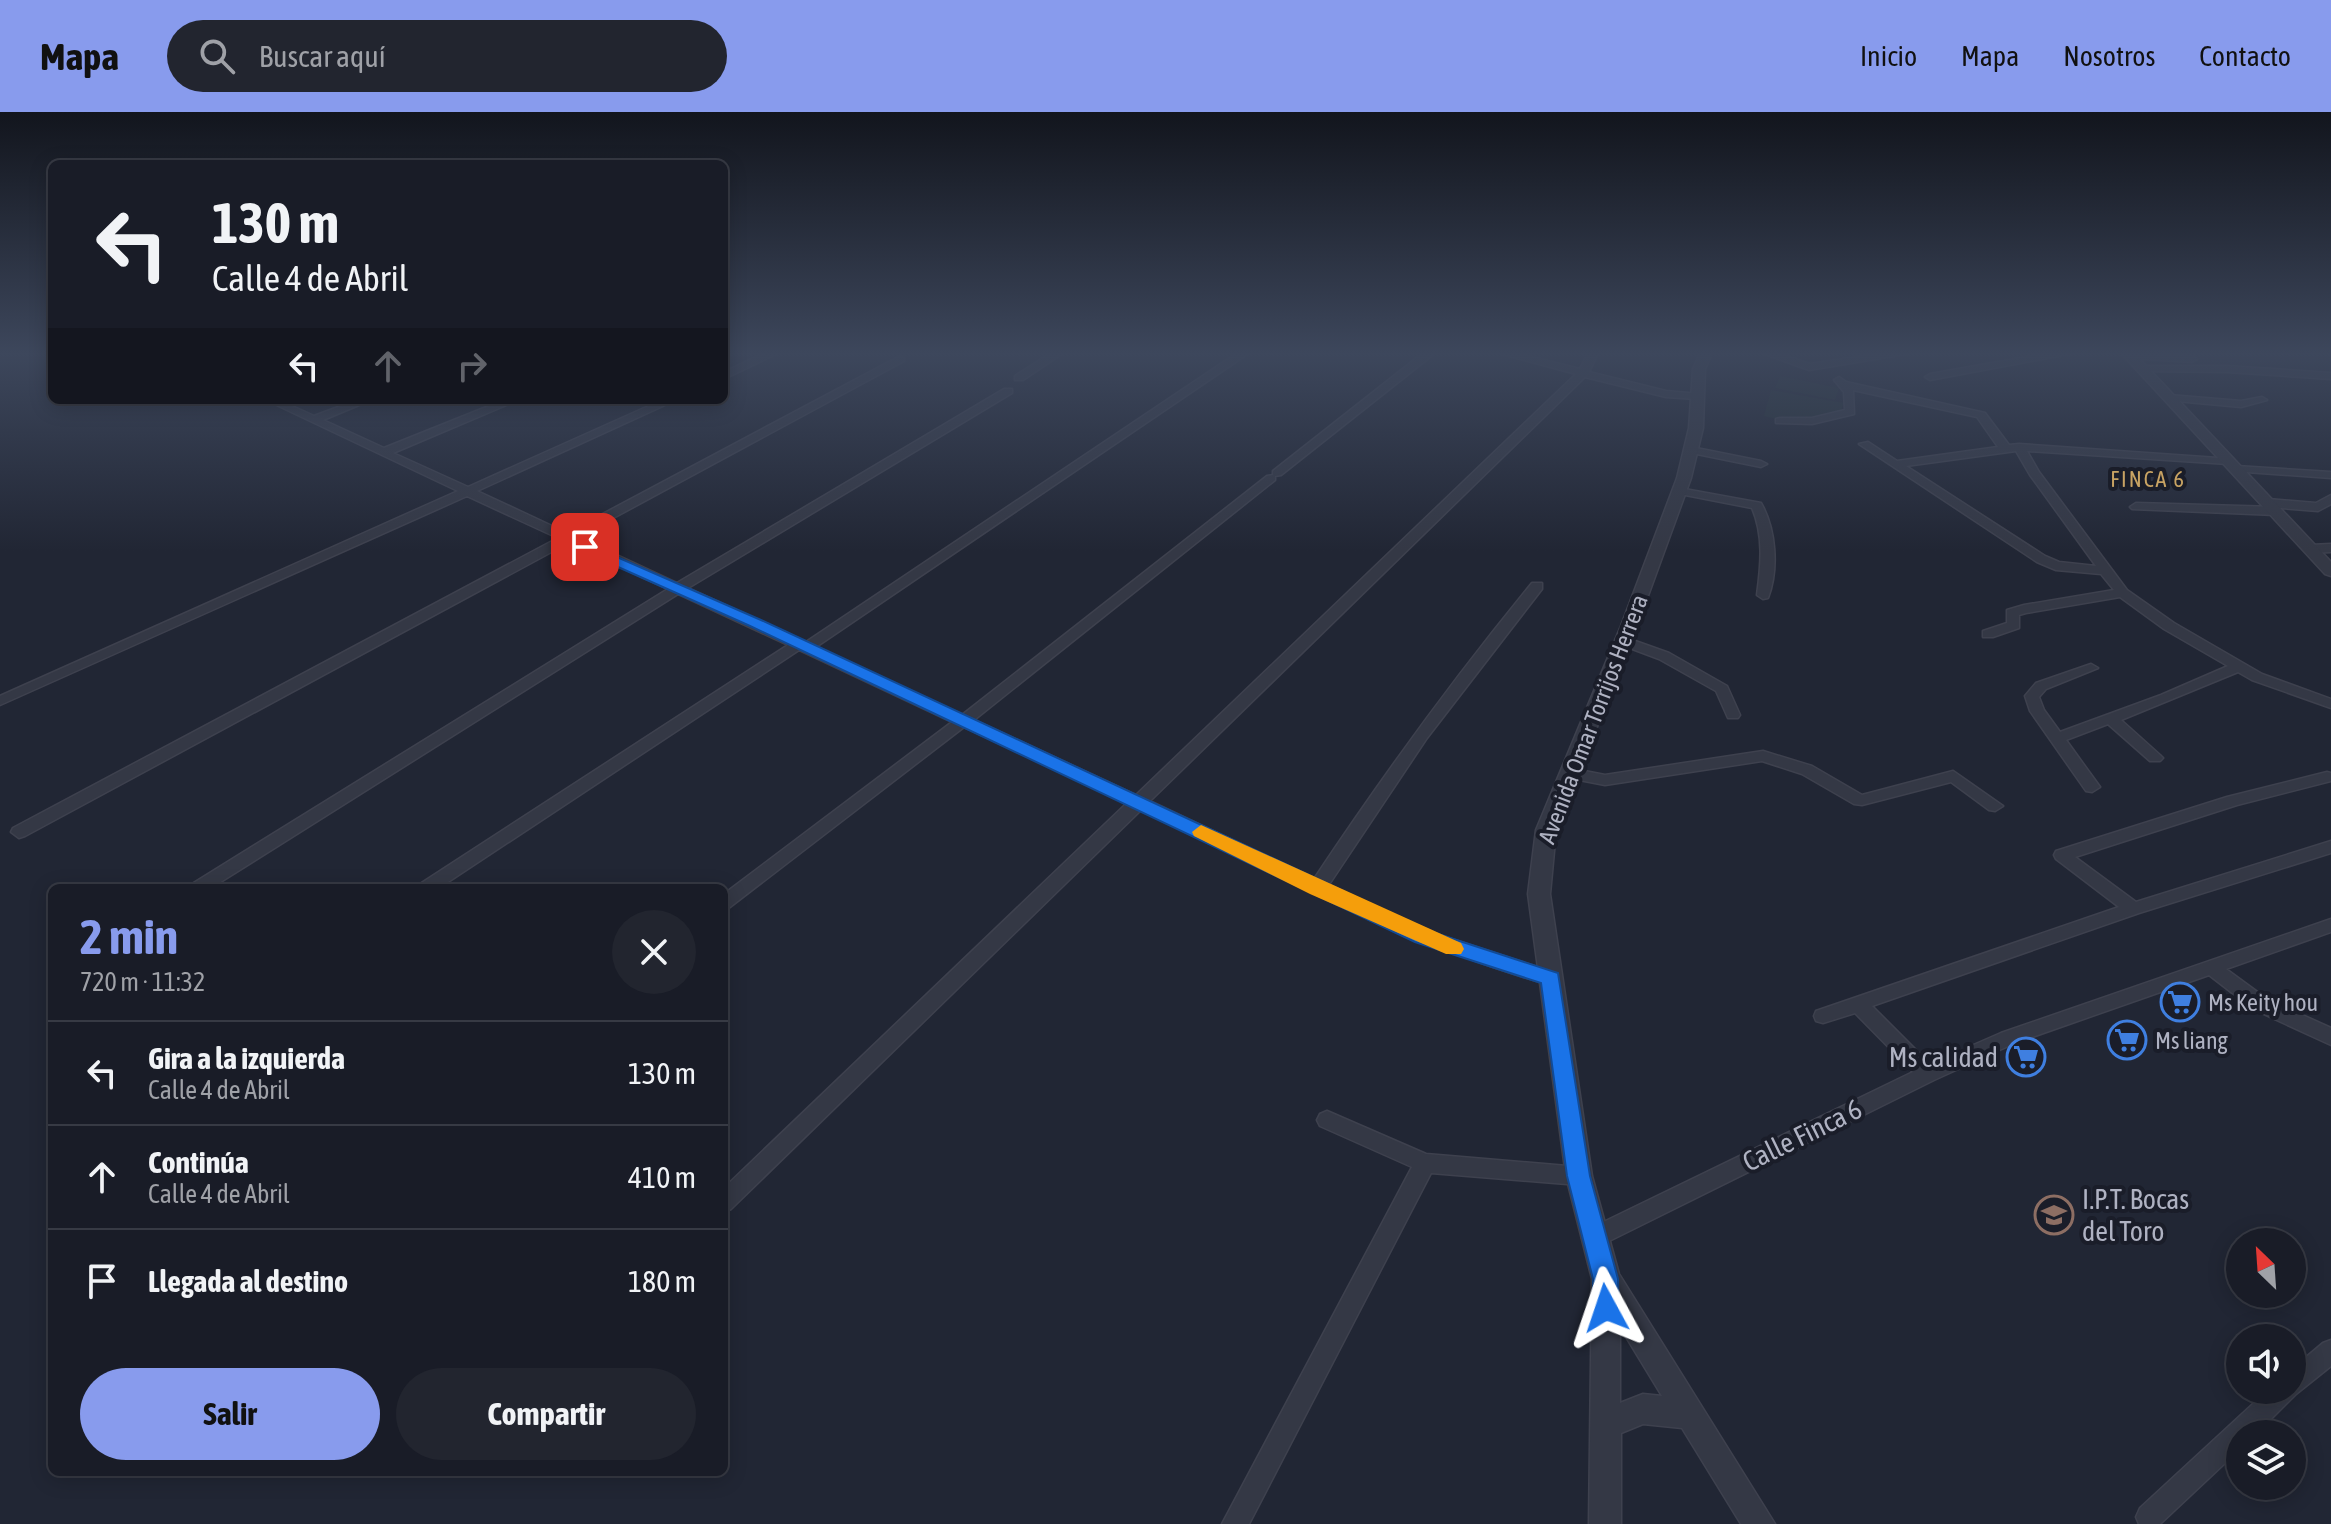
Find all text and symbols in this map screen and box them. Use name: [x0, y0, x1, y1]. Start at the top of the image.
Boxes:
search box: [167, 20, 727, 92]
icon: search: [195, 34, 239, 78]
text: Mapa: [40, 35, 119, 78]
text: Buscar aquí: [259, 39, 386, 73]
text: Inicio: [1860, 40, 1917, 72]
text: Mapa: [1961, 40, 2019, 72]
text: Nosotros: [2063, 40, 2155, 72]
text: Contacto: [2199, 40, 2291, 72]
text: 130 m: [212, 191, 339, 255]
icon: left: [80, 192, 184, 296]
text: Calle 4 de Abril: [212, 257, 408, 299]
icon: left: [282, 344, 326, 388]
icon: ahead: [366, 344, 410, 388]
icon: right: [450, 344, 494, 388]
district label: FINCA 6: [2110, 466, 2186, 492]
pin: [551, 513, 619, 581]
icon: arrive: [563, 525, 607, 569]
street label: Avenida Omar Torrijos Herrera: [1533, 591, 1653, 847]
text: 2 min: [80, 909, 178, 964]
button: close: [612, 910, 696, 994]
text: 720 m · 11:32: [80, 967, 205, 997]
supermarket icon: Ms Keity hou: [2159, 981, 2201, 1023]
place label: Ms Keity hou: [2208, 989, 2318, 1016]
supermarket icon: Ms liang: [2106, 1019, 2148, 1061]
place label: Ms liang: [2155, 1027, 2229, 1054]
supermarket icon: Ms calidad: [2005, 1036, 2047, 1078]
text: Gira a la izquierda: [148, 1041, 345, 1075]
place label: Ms calidad: [1889, 1041, 1998, 1073]
icon: left: [80, 1051, 124, 1095]
text: 130 m: [628, 1056, 696, 1090]
text: Calle 4 de Abril: [148, 1075, 290, 1105]
street label: Calle Finca 6: [1737, 1092, 1867, 1178]
text: Continúa: [148, 1145, 249, 1179]
icon: ahead: [80, 1155, 124, 1199]
text: 410 m: [628, 1160, 696, 1194]
text: Calle 4 de Abril: [148, 1179, 290, 1209]
place label: I.P.T. Bocas del Toro: [2082, 1183, 2189, 1247]
school or university icon: I.P.T. Bocas del Toro: [2033, 1194, 2075, 1236]
north arrow: [2226, 1228, 2306, 1308]
map controls: [2226, 1228, 2306, 1500]
icon: arrive: [80, 1259, 124, 1303]
text: Llegada al destino: [148, 1264, 348, 1298]
text: 180 m: [628, 1264, 696, 1298]
position arrow: [1564, 1266, 1648, 1350]
button: sound: [2226, 1324, 2306, 1404]
button: Salir: [80, 1368, 380, 1460]
button: Compartir: [396, 1368, 696, 1460]
button: layers: [2226, 1420, 2306, 1500]

